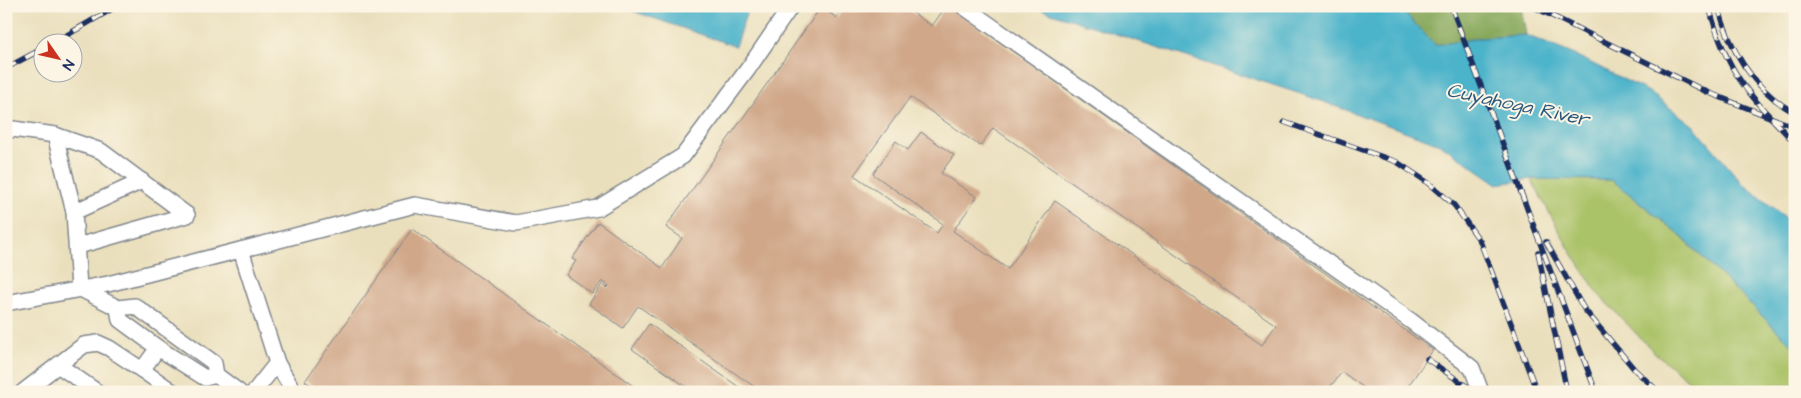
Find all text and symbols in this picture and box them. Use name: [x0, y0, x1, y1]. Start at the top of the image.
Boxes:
north arrow: [32, 32, 82, 82]
text: N: [57, 55, 79, 74]
water label: Cuyahoga River: [1444, 76, 1593, 135]

